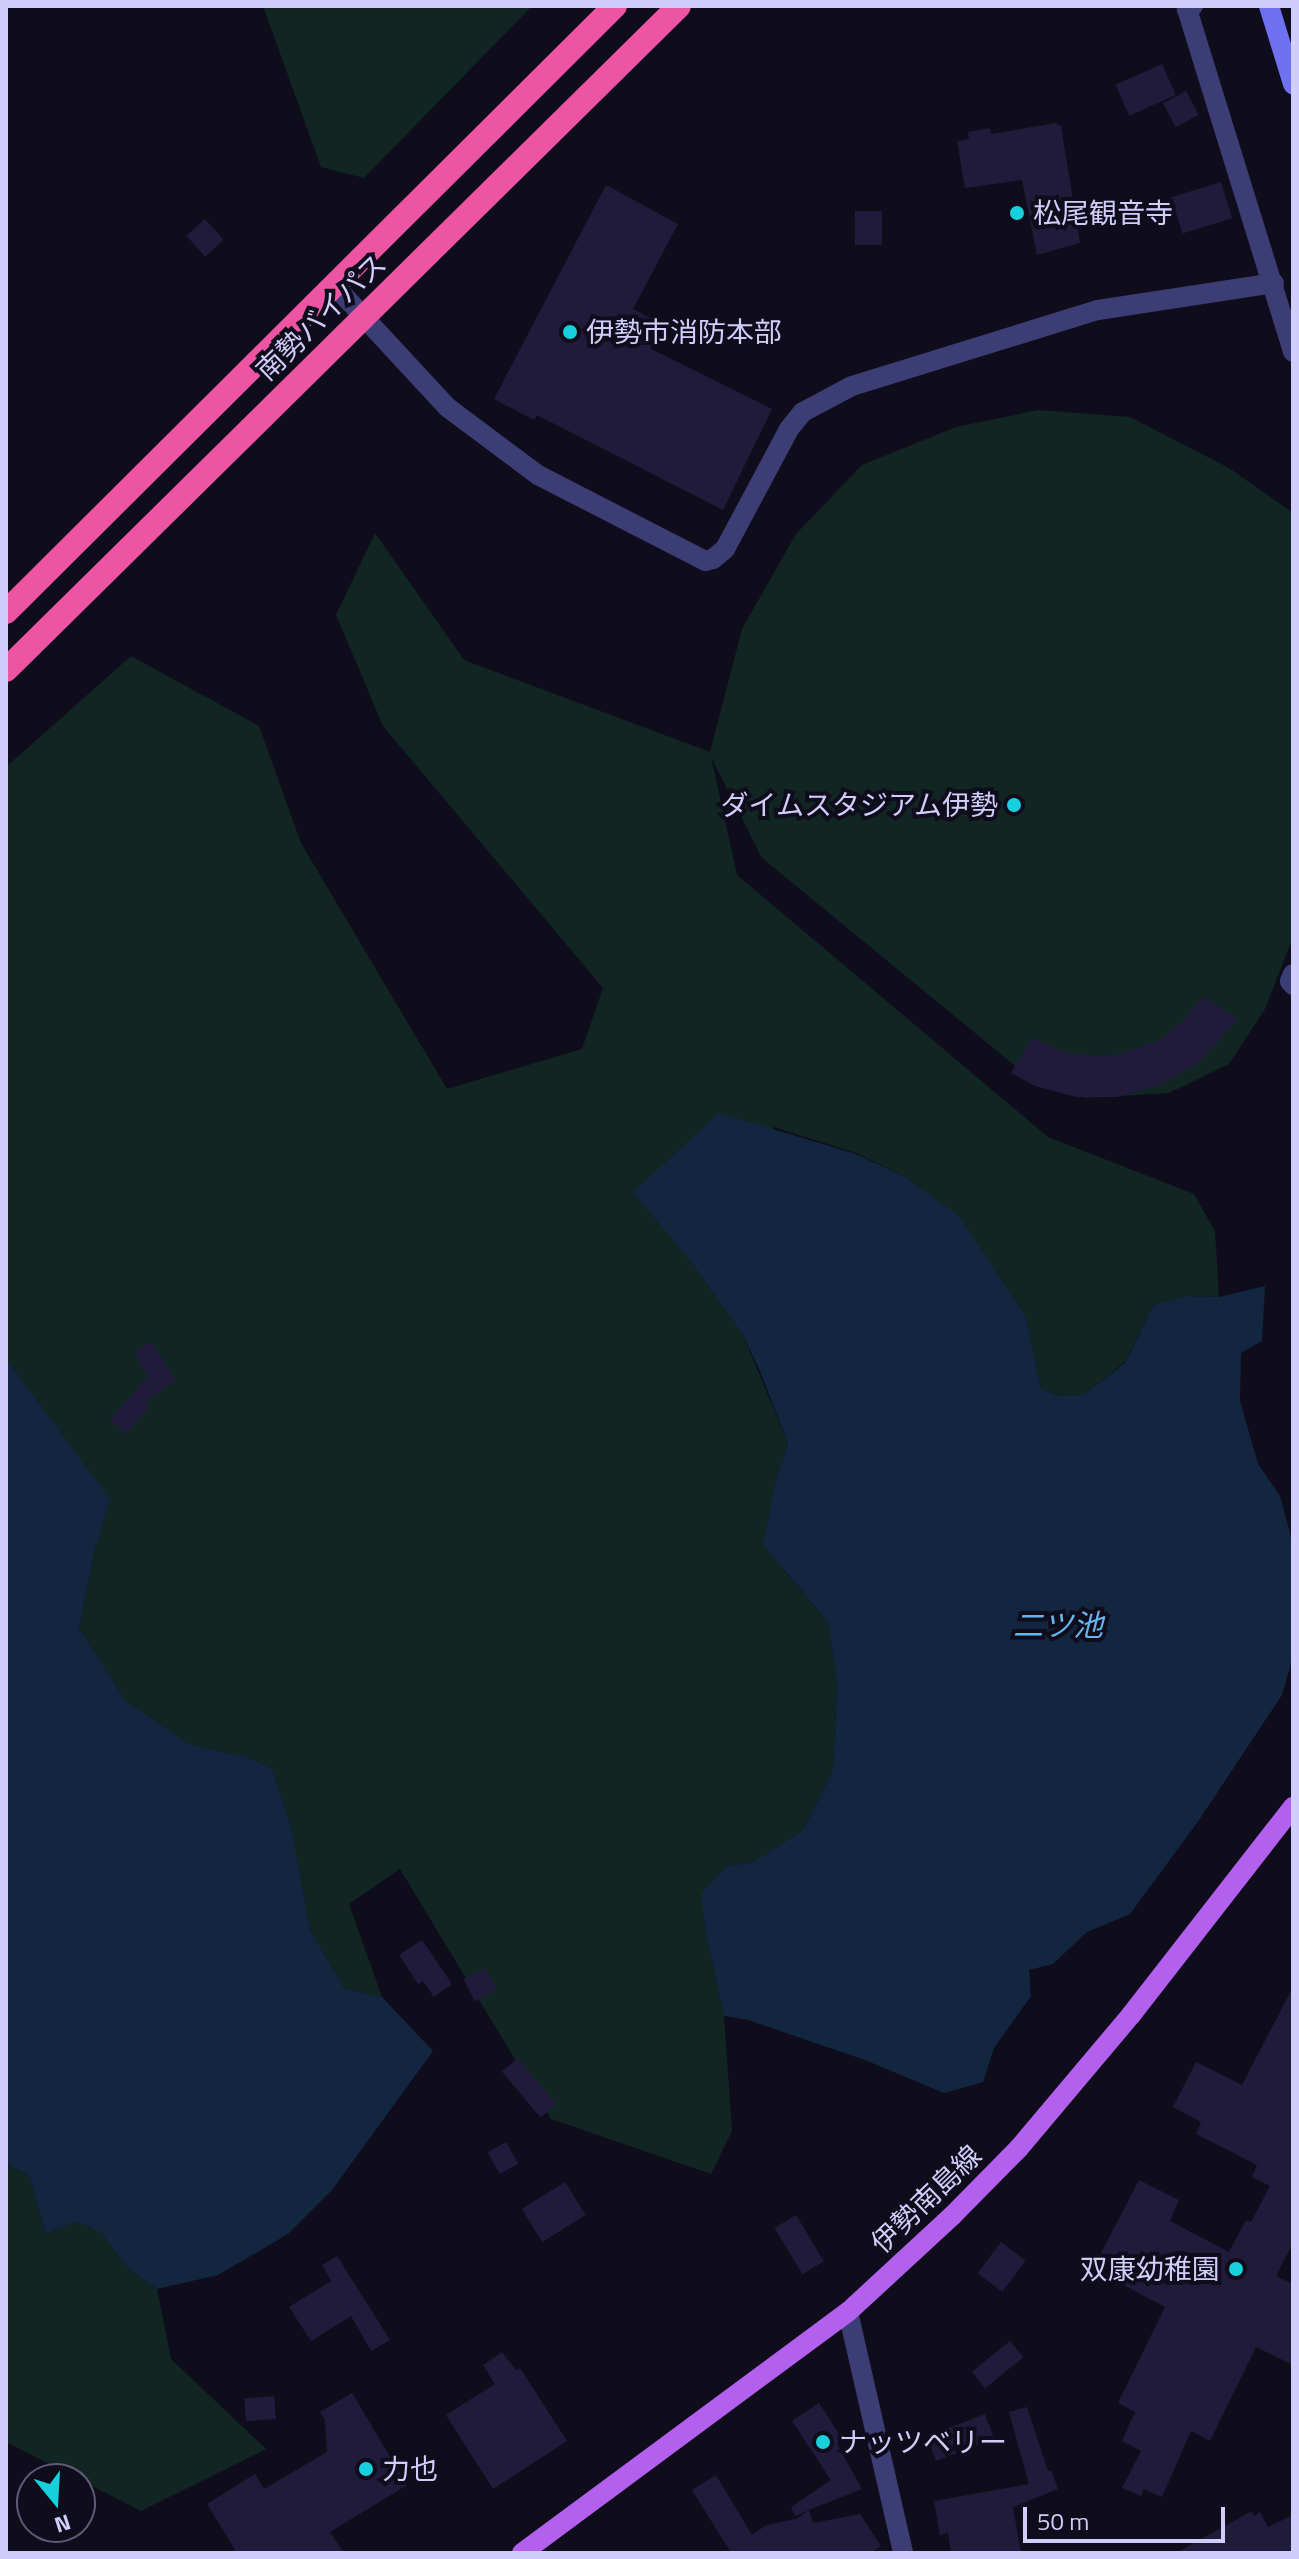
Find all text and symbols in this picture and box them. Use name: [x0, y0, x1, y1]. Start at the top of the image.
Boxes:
place label: 松尾観音寺: [1033, 196, 1173, 230]
marker: 松尾観音寺: [1008, 204, 1026, 222]
street label: 南勢バイパス: [249, 247, 393, 387]
place label: 伊勢市消防本部: [586, 315, 782, 349]
marker: 伊勢市消防本部: [561, 323, 579, 341]
place label: ダイムスタジアム伊勢: [718, 788, 998, 822]
marker: ダイムスタジアム伊勢: [1005, 796, 1023, 814]
water label: 二ツ池: [1013, 1607, 1103, 1643]
street label: 伊勢南島線: [864, 2138, 988, 2260]
place label: 双康幼稚園: [1080, 2252, 1220, 2286]
marker: 双康幼稚園: [1227, 2260, 1245, 2278]
place label: ナッツベリー: [839, 2425, 1007, 2459]
marker: ナッツベリー: [814, 2433, 832, 2451]
place label: 力也: [382, 2452, 438, 2486]
marker: 力也: [357, 2460, 375, 2478]
north arrow: [16, 2463, 96, 2543]
scale bar: [1027, 2491, 1229, 2541]
text: 50 m: [1037, 2503, 1089, 2539]
text: N: [50, 2505, 75, 2542]

